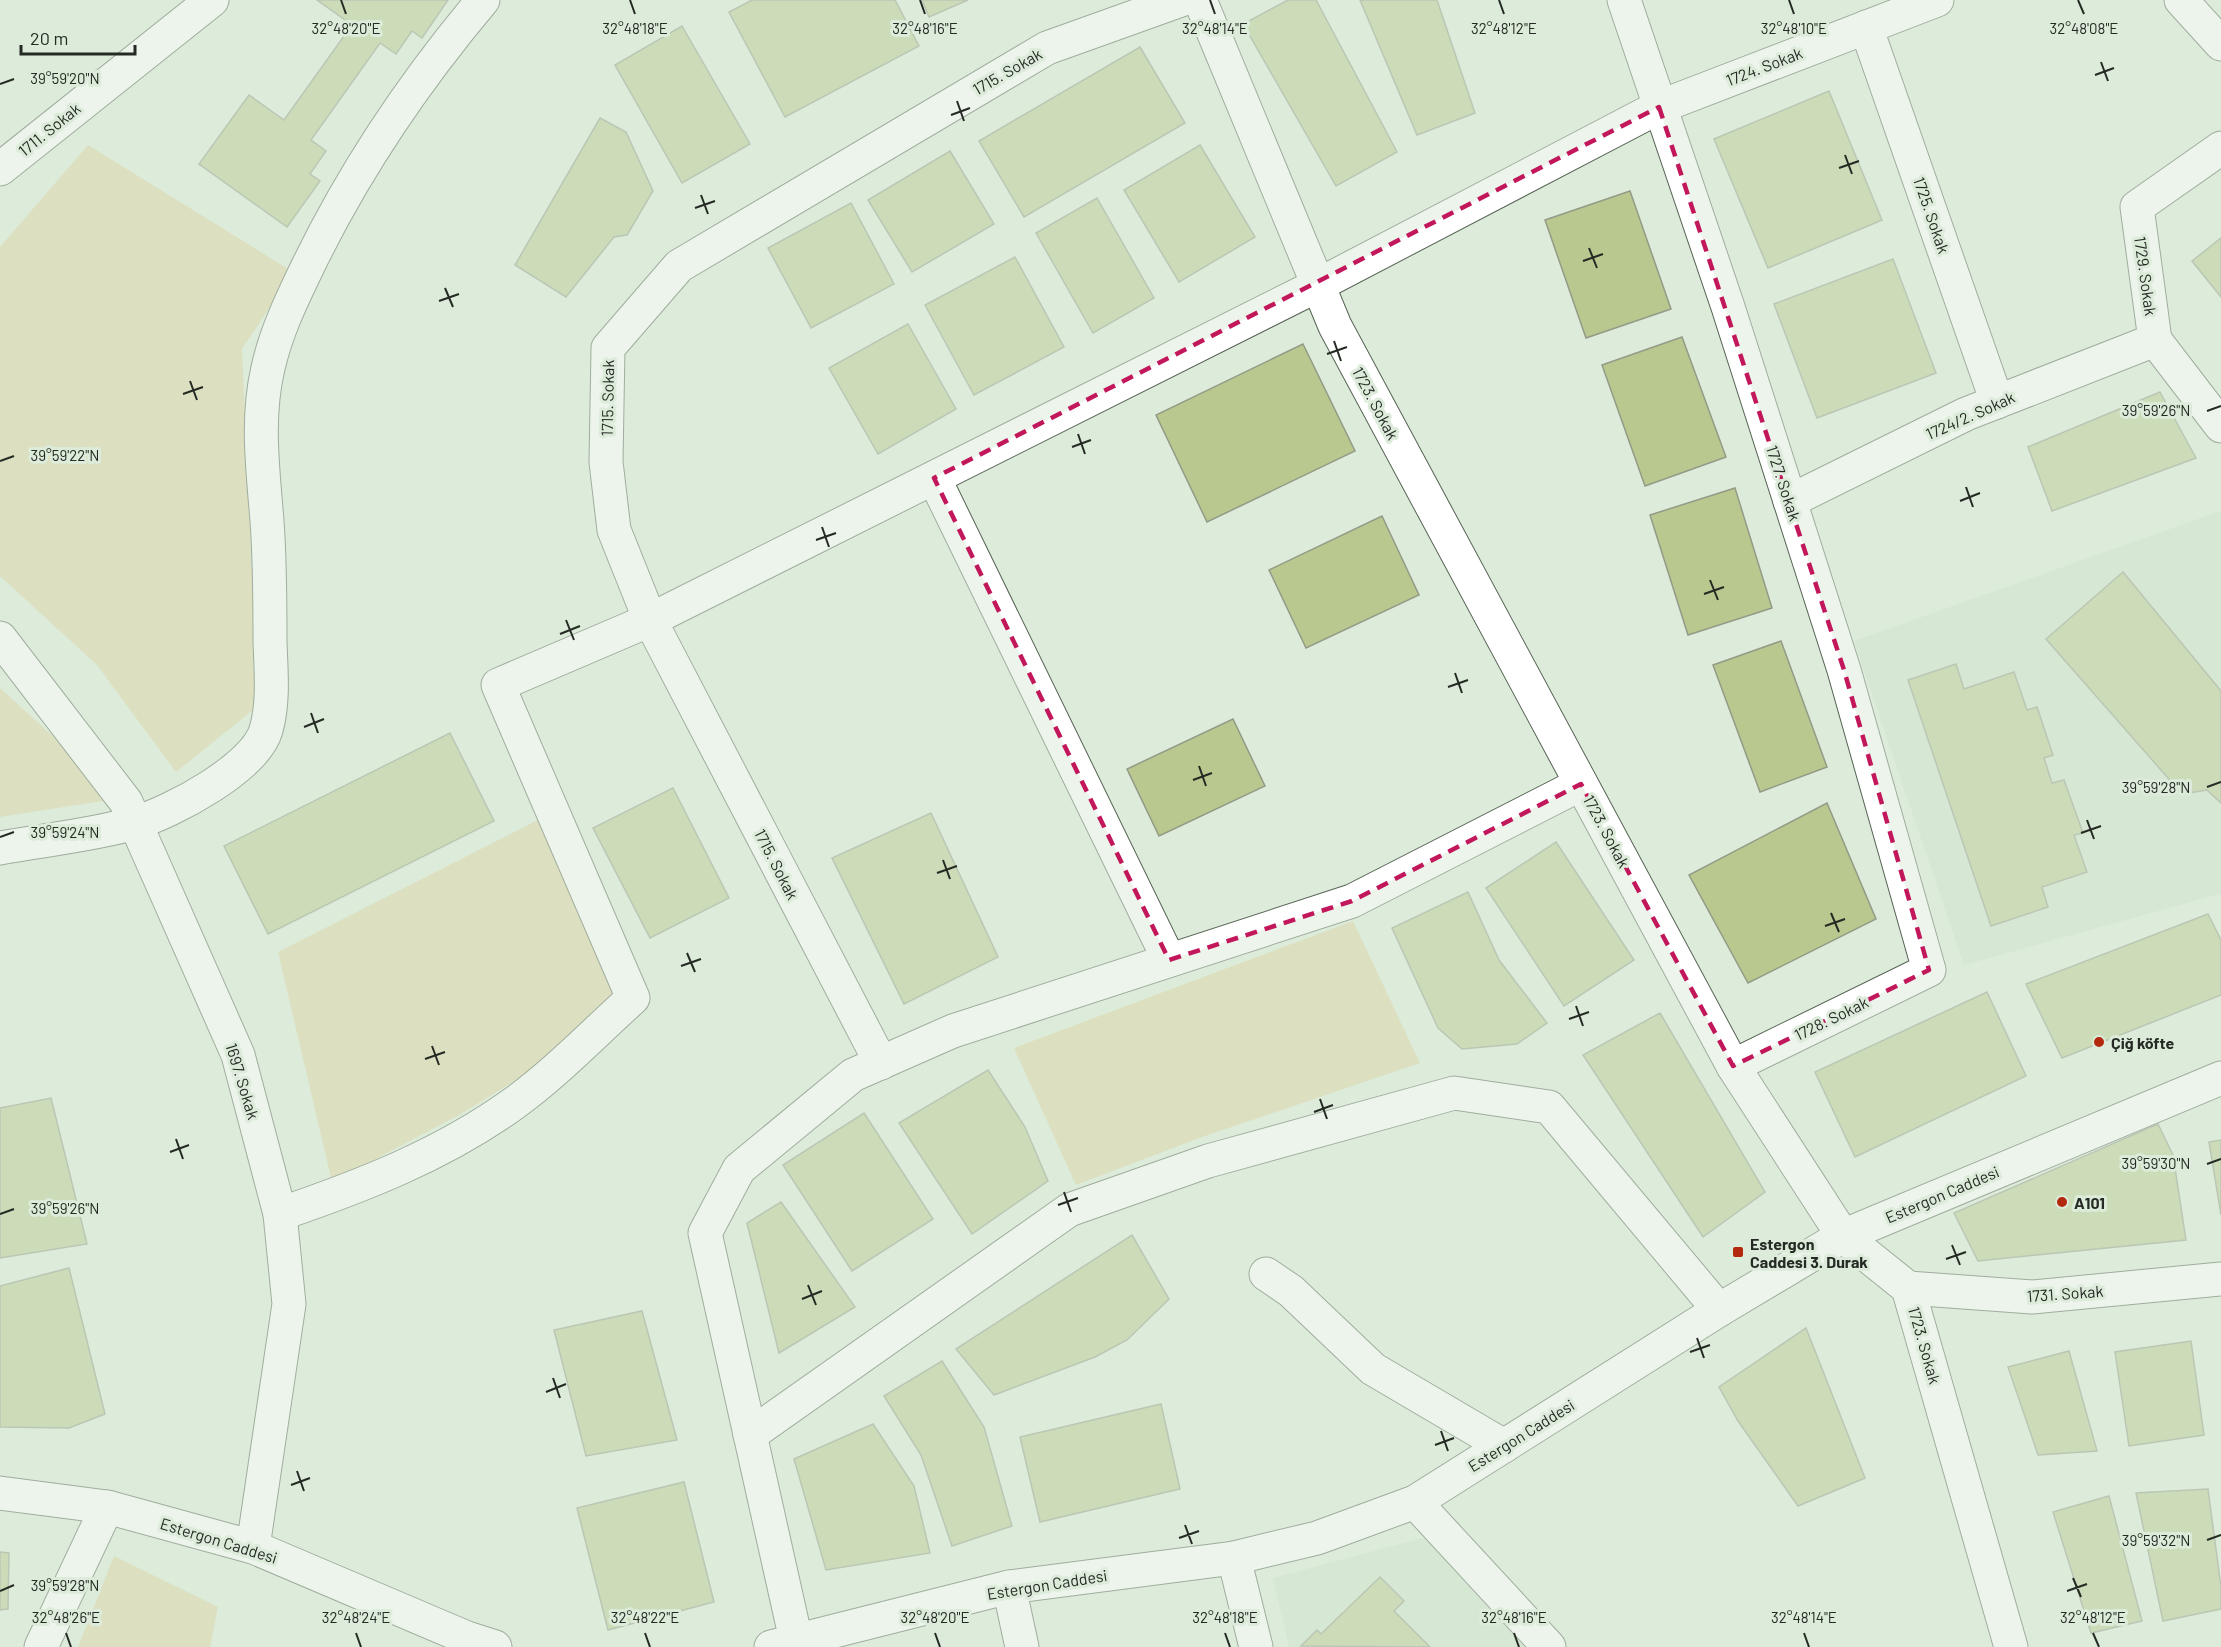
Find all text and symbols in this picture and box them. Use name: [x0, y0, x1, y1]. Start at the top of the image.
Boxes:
scale bar: [21, 18, 135, 56]
text: 32°48'20"E: [311, 19, 381, 37]
text: 32°48'18"E: [602, 19, 668, 37]
text: 32°48'16"E: [892, 19, 958, 37]
text: 32°48'14"E: [1182, 19, 1248, 37]
text: 32°48'12"E: [1471, 19, 1537, 37]
text: 32°48'10"E: [1761, 19, 1827, 37]
text: 32°48'08"E: [2050, 19, 2118, 37]
text: 20 m: [30, 27, 68, 49]
street label: 1724. Sokak: [1723, 43, 1805, 89]
street label: 1715. Sokak: [969, 44, 1045, 98]
text: 39°59'20"N: [30, 69, 100, 87]
street label: 1711. Sokak: [14, 98, 84, 160]
street label: 1725. Sokak: [1910, 174, 1954, 256]
street label: 1729. Sokak: [2131, 235, 2161, 317]
street label: 1715. Sokak: [597, 359, 617, 437]
street label: 1723. Sokak: [1349, 363, 1403, 443]
street label: 1724/2. Sokak: [1923, 387, 2017, 443]
text: 39°59'26"N: [2122, 401, 2190, 419]
street label: 1727. Sokak: [1763, 443, 1805, 523]
text: 39°59'22"N: [31, 446, 99, 464]
text: 39°59'28"N: [2122, 778, 2190, 796]
street label: 1723. Sokak: [1580, 791, 1634, 871]
text: 39°59'24"N: [31, 823, 99, 841]
street label: 1715. Sokak: [751, 825, 803, 903]
street label: 1728. Sokak: [1791, 992, 1871, 1044]
place label: Çiğ köfte: [2111, 1033, 2174, 1052]
marker: Çiğ köfte: [2092, 1035, 2106, 1049]
street label: 1697. Sokak: [222, 1041, 264, 1121]
text: 39°59'30"N: [2121, 1154, 2191, 1172]
street label: Estergon Caddesi: [1882, 1161, 2002, 1227]
place label: A101: [2074, 1193, 2105, 1212]
marker: A101: [2055, 1195, 2069, 1209]
text: 39°59'26"N: [31, 1199, 99, 1217]
place label: Estergon Caddesi 3. Durak: [1750, 1234, 1868, 1271]
marker: Estergon Caddesi 3. Durak: [1731, 1245, 1745, 1259]
street label: 1731. Sokak: [2026, 1281, 2104, 1305]
street label: 1723. Sokak: [1905, 1304, 1945, 1386]
street label: Estergon Caddesi: [1464, 1395, 1578, 1475]
street label: Estergon Caddesi: [158, 1513, 280, 1567]
text: 39°59'32"N: [2122, 1531, 2190, 1549]
street label: Estergon Caddesi: [985, 1565, 1109, 1603]
text: 39°59'28"N: [31, 1576, 99, 1594]
text: 32°48'26"E: [32, 1608, 100, 1626]
text: 32°48'24"E: [322, 1608, 390, 1626]
text: 32°48'22"E: [611, 1608, 679, 1626]
text: 32°48'20"E: [900, 1608, 970, 1626]
text: 32°48'18"E: [1192, 1608, 1258, 1626]
text: 32°48'16"E: [1481, 1608, 1547, 1626]
text: 32°48'14"E: [1771, 1608, 1837, 1626]
text: 32°48'12"E: [2060, 1608, 2126, 1626]

